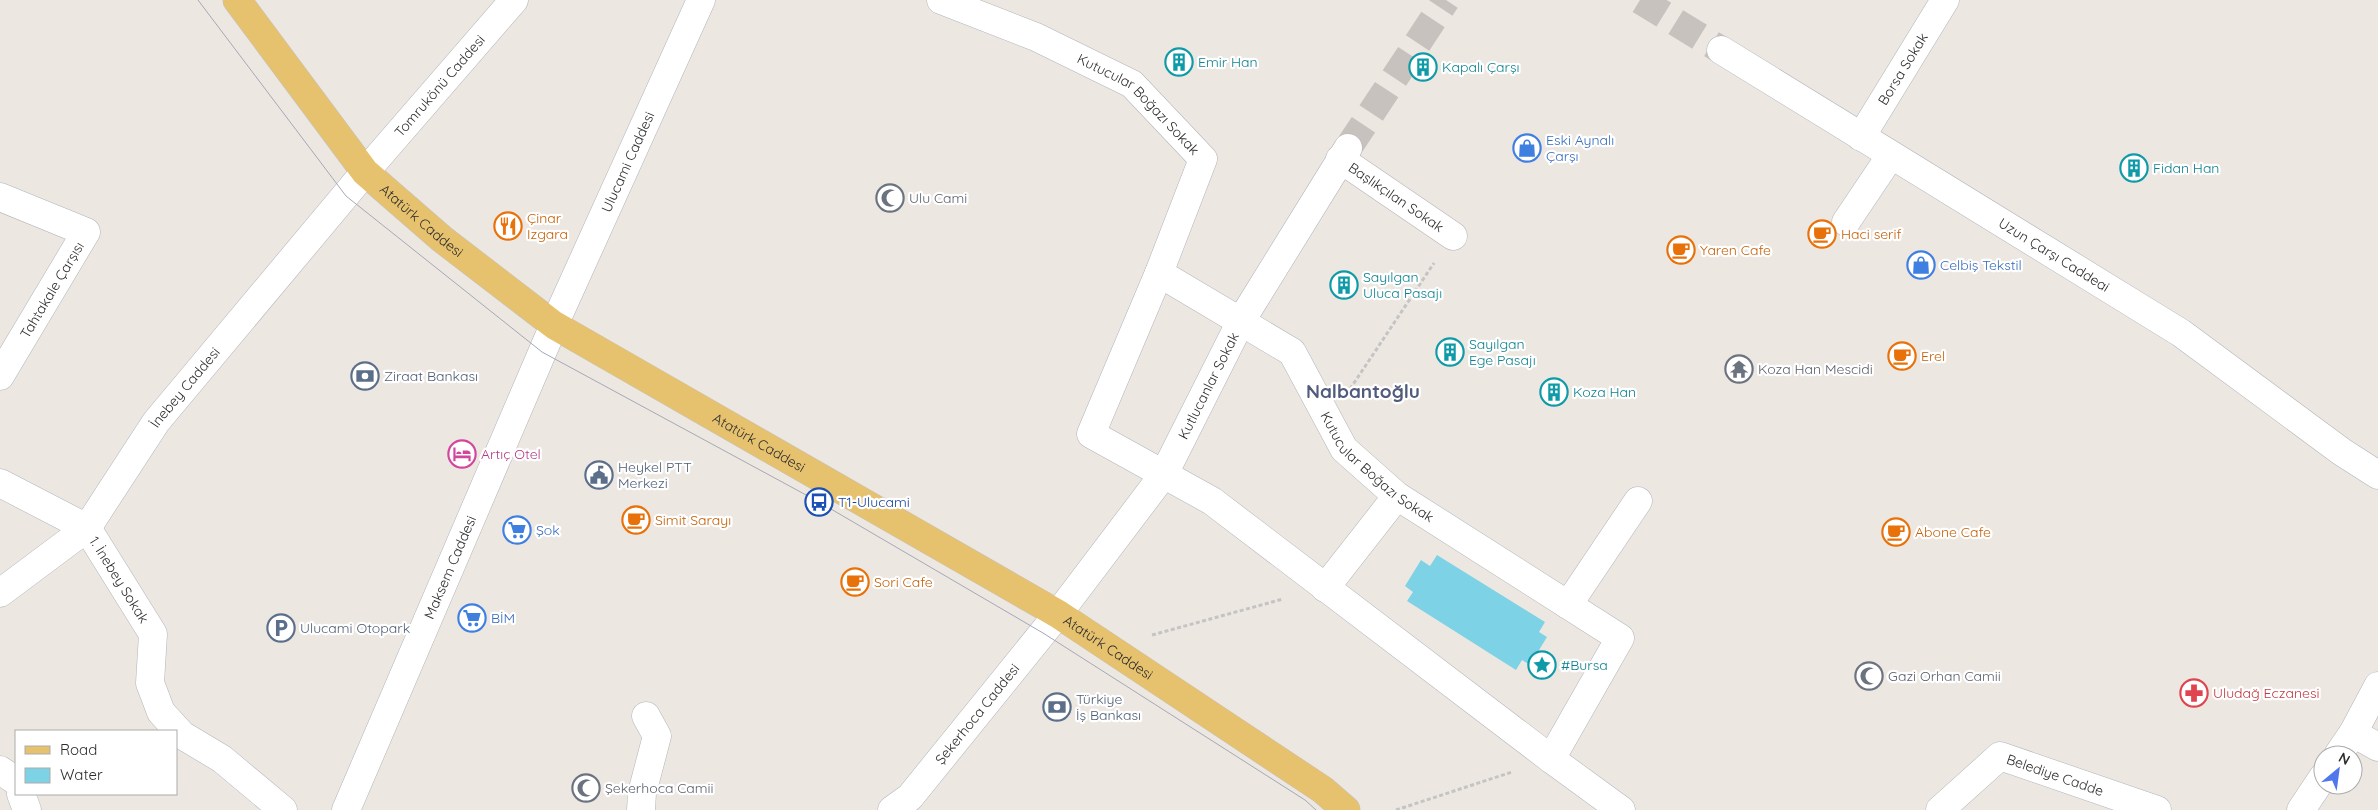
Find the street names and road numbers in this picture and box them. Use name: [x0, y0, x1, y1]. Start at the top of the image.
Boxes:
street label: Borsa Sokak: [1874, 29, 1932, 108]
street label: Tomrukönü Caddesi: [391, 31, 489, 141]
street label: Kutucular Boğazı Sokak: [1074, 50, 1203, 159]
street label: Ulucami Caddesi: [597, 109, 658, 215]
street label: Başlıkçılan Sokak: [1345, 158, 1447, 236]
street label: Atatürk Caddesi: [376, 180, 467, 261]
street label: Uzun Çarşı Caddeai: [1995, 214, 2113, 296]
street label: Tahtakale Çarşısı: [16, 238, 88, 342]
street label: Kutlucanlar Sokak: [1174, 329, 1243, 442]
street label: İnebey Caddesi: [146, 344, 224, 431]
street label: Kutucular Boğazı Sokak: [1317, 408, 1437, 526]
street label: Atatürk Caddesi: [710, 409, 809, 476]
street label: Maksem Caddesi: [420, 513, 480, 622]
street label: 1. İnebey Sokak: [85, 533, 153, 627]
street label: Atatürk Caddesi: [1060, 611, 1156, 684]
street label: Şekerhoca Caddesi: [931, 660, 1023, 768]
street label: Belediye Cadde: [2004, 750, 2106, 800]

